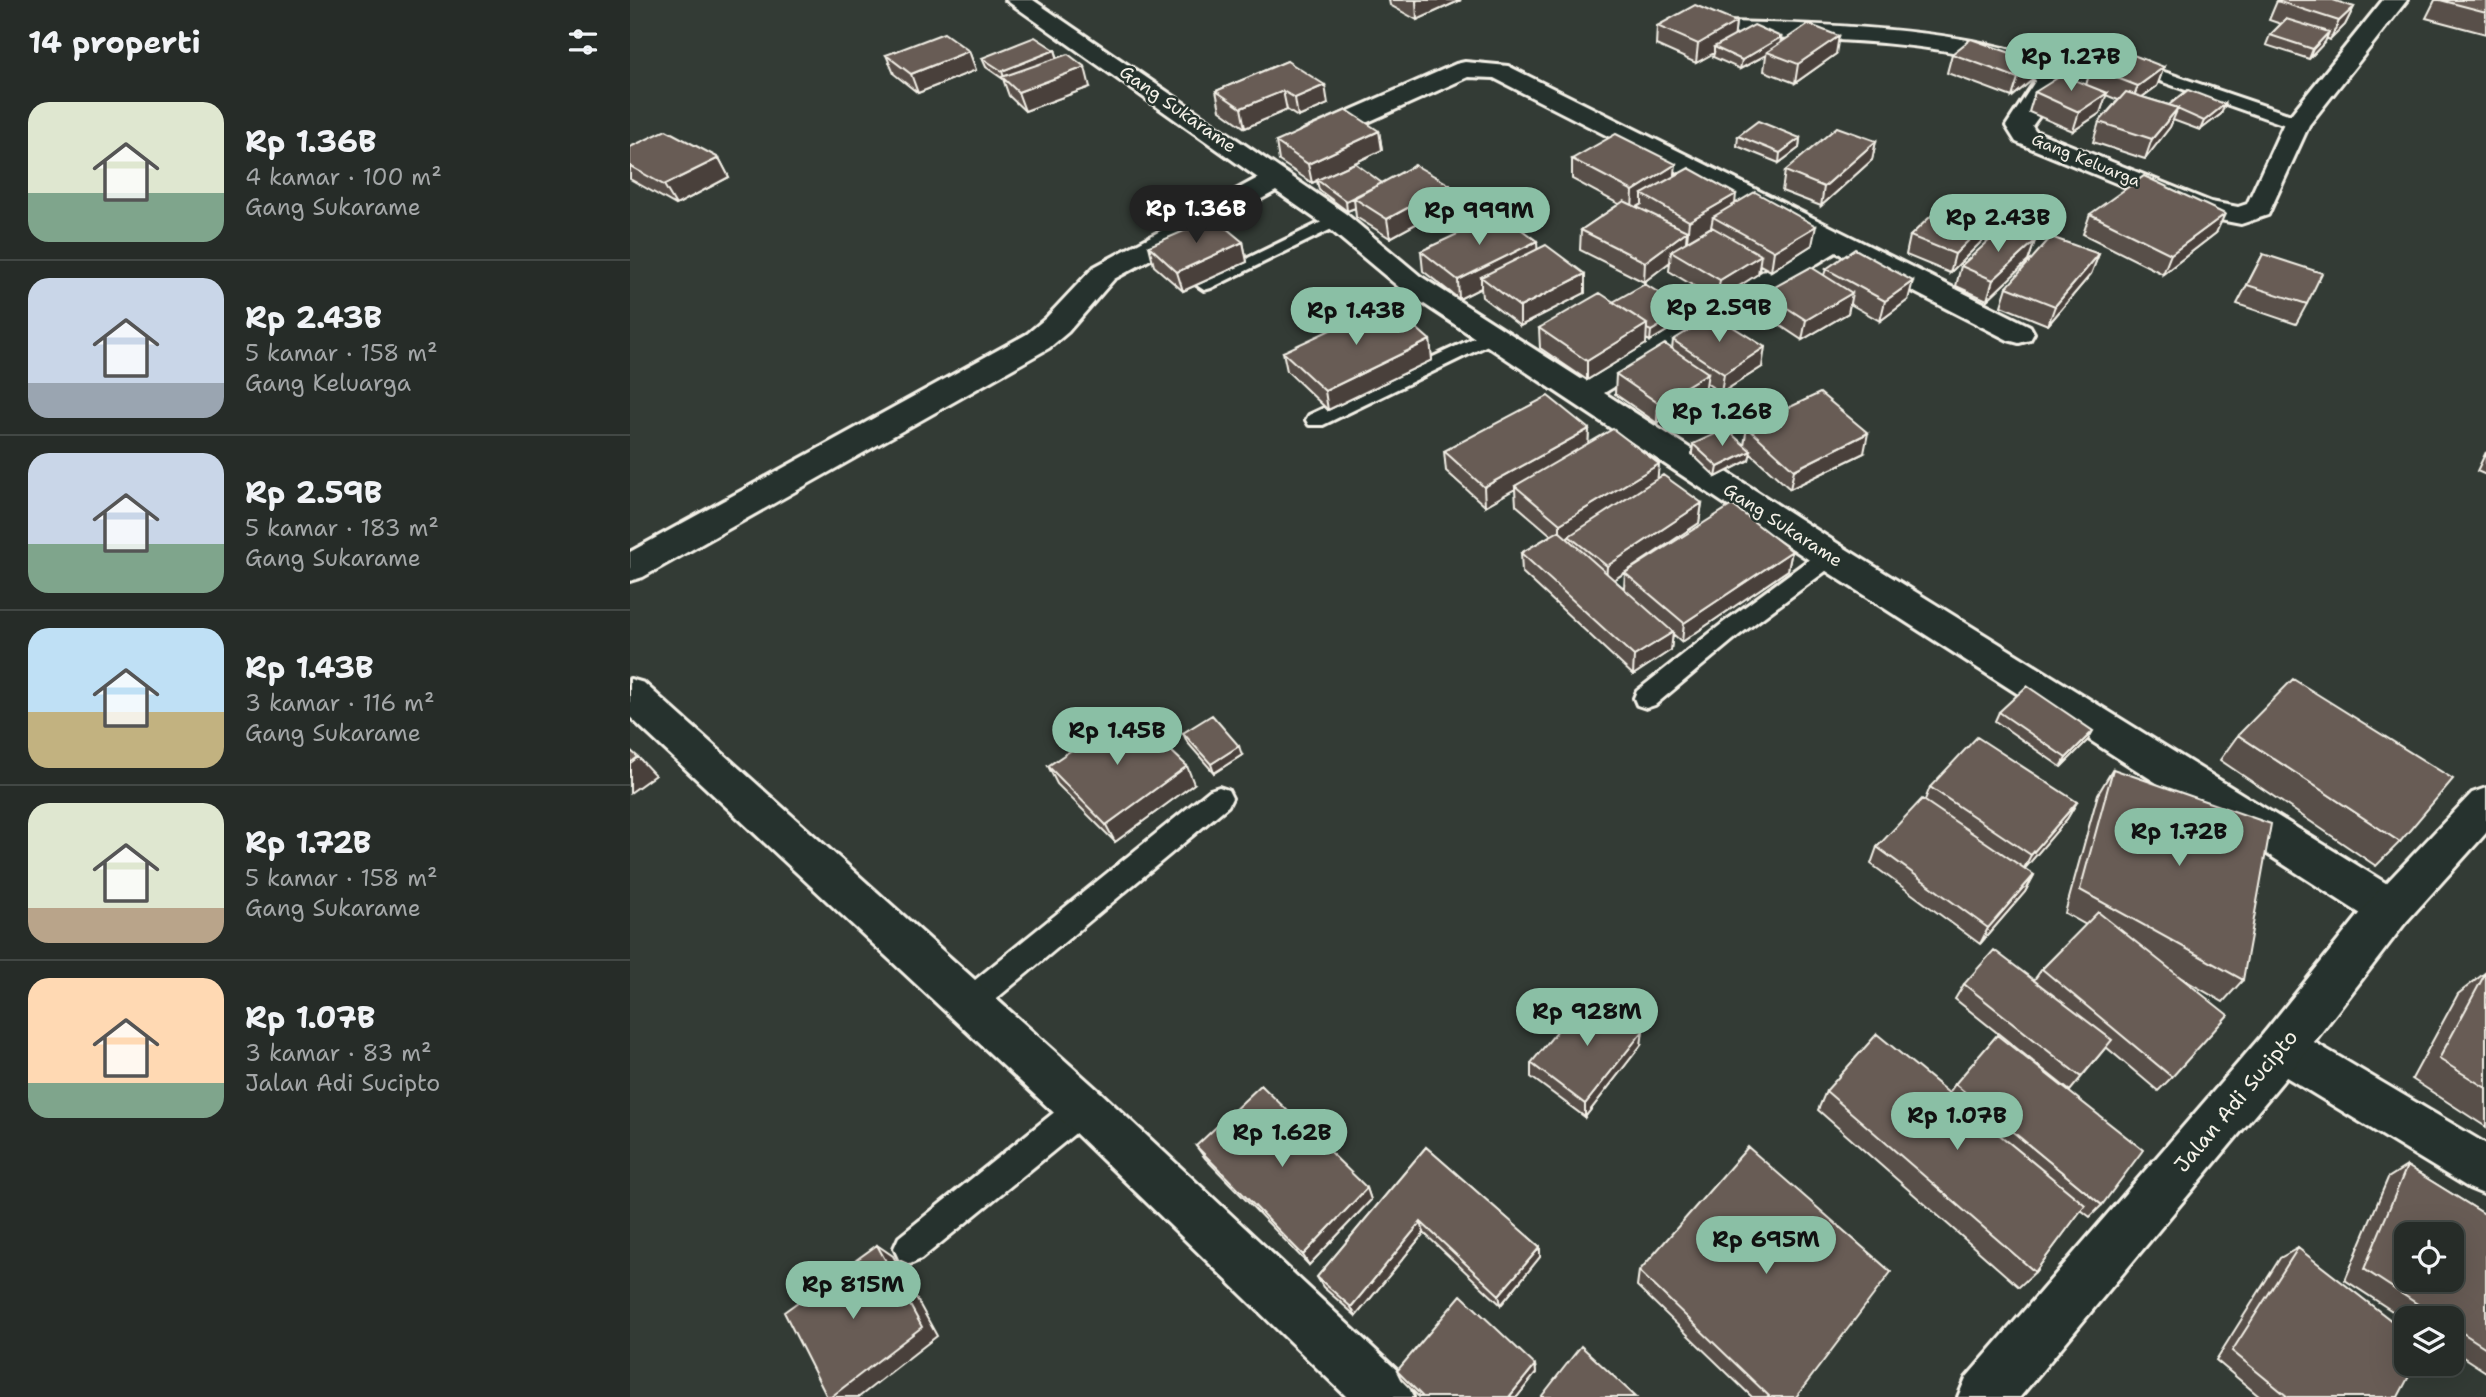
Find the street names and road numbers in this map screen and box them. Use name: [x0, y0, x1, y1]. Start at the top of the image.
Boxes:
street label: Gang Sukarame: [1115, 60, 1241, 158]
street label: Gang Keluarga: [2029, 129, 2144, 191]
street label: Gang Sukarame: [1719, 477, 1847, 573]
street label: Jalan Adi Sucipto: [2168, 1024, 2304, 1178]

